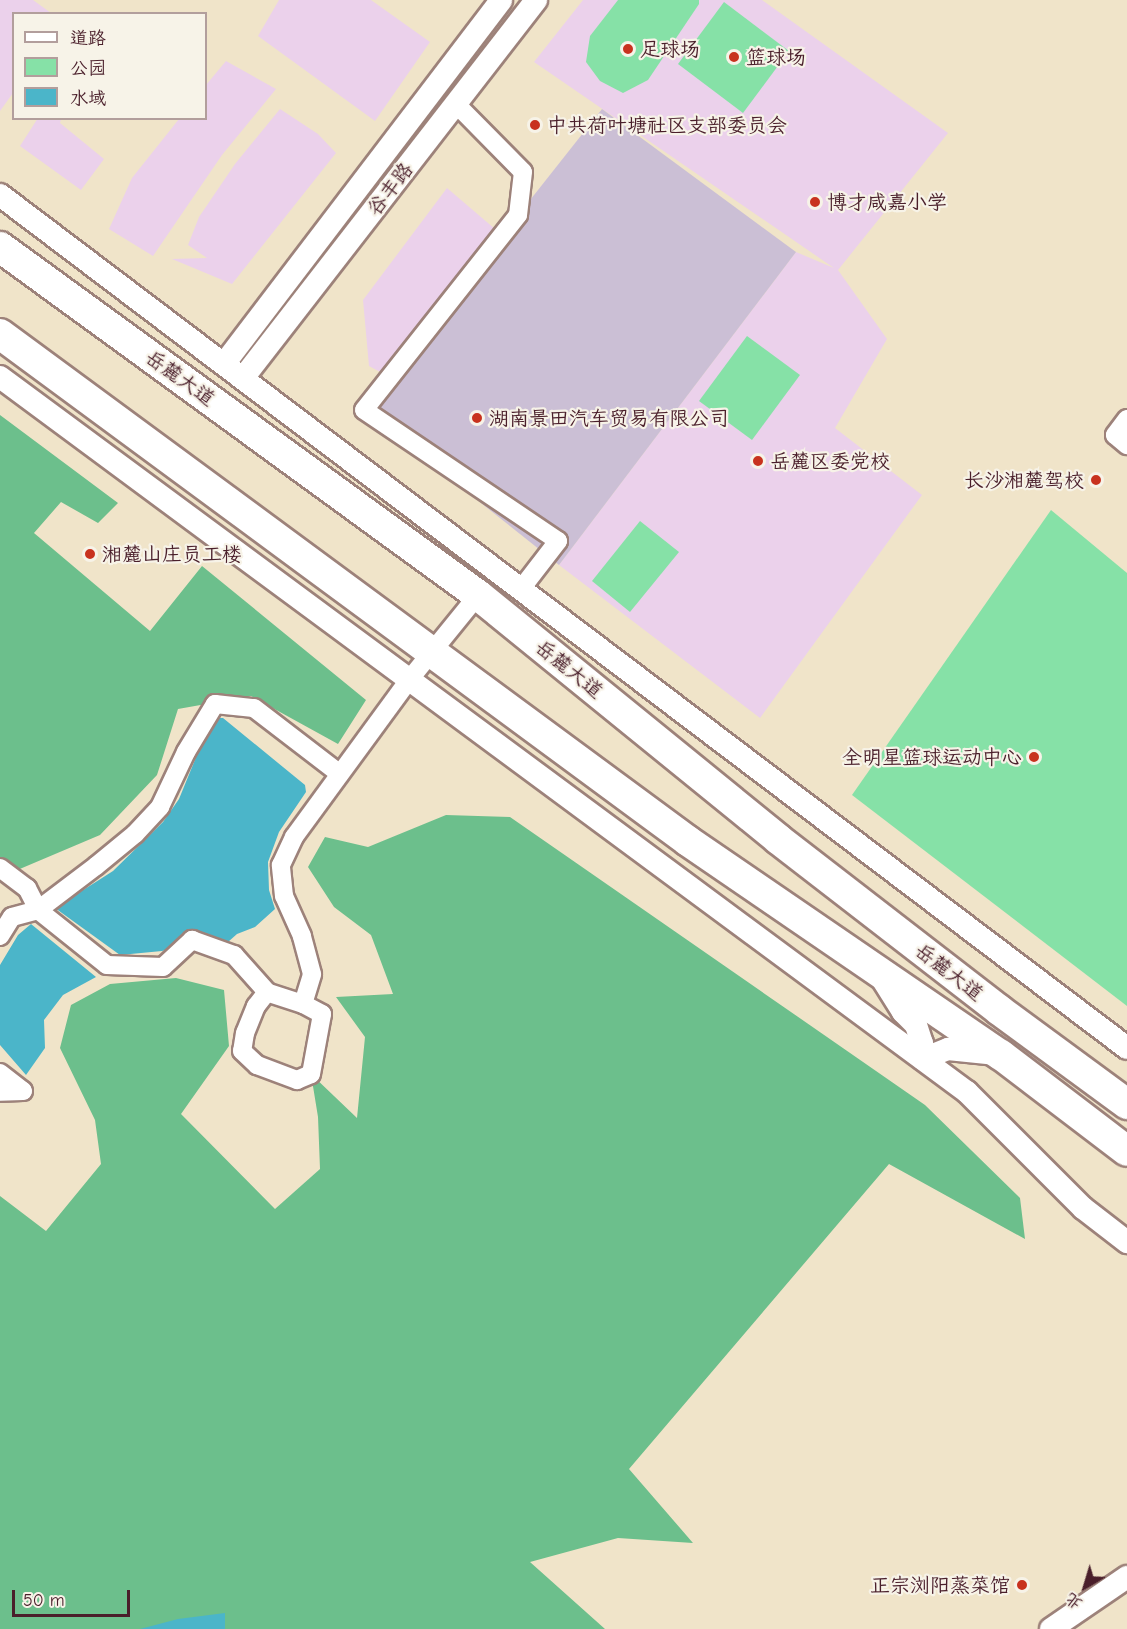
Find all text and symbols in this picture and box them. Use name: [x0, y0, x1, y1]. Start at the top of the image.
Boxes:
legend: [12, 12, 207, 120]
text: 道路: [70, 28, 106, 49]
place label: 足球场: [640, 37, 700, 61]
marker: 足球场: [621, 42, 635, 56]
place label: 篮球场: [746, 45, 806, 69]
marker: 篮球场: [727, 50, 741, 64]
text: 公园: [70, 58, 106, 79]
text: 水域: [70, 88, 106, 109]
place label: 中共荷叶塘社区支部委员会: [547, 113, 787, 137]
marker: 中共荷叶塘社区支部委员会: [528, 118, 542, 132]
street label: 谷丰路: [362, 158, 418, 220]
place label: 博才咸嘉小学: [827, 190, 947, 214]
marker: 博才咸嘉小学: [808, 195, 822, 209]
street label: 岳麓大道: [141, 345, 219, 411]
place label: 湖南景田汽车贸易有限公司: [489, 406, 729, 430]
marker: 湖南景田汽车贸易有限公司: [470, 411, 484, 425]
place label: 岳麓区委党校: [770, 449, 890, 473]
marker: 岳麓区委党校: [751, 454, 765, 468]
place label: 长沙湘麓驾校: [964, 468, 1084, 492]
marker: 长沙湘麓驾校: [1089, 473, 1103, 487]
place label: 湘麓山庄员工楼: [102, 542, 242, 566]
marker: 湘麓山庄员工楼: [83, 547, 97, 561]
street label: 岳麓大道: [530, 635, 608, 703]
place label: 全明星篮球运动中心: [842, 745, 1022, 769]
marker: 全明星篮球运动中心: [1027, 750, 1041, 764]
street label: 岳麓大道: [910, 938, 988, 1006]
north arrow: [1055, 1557, 1115, 1617]
place label: 正宗浏阳蒸菜馆: [870, 1573, 1010, 1597]
scale bar: [15, 1578, 134, 1616]
marker: 正宗浏阳蒸菜馆: [1015, 1578, 1029, 1592]
text: 北: [1062, 1589, 1086, 1613]
text: 50 m: [23, 1590, 65, 1611]

